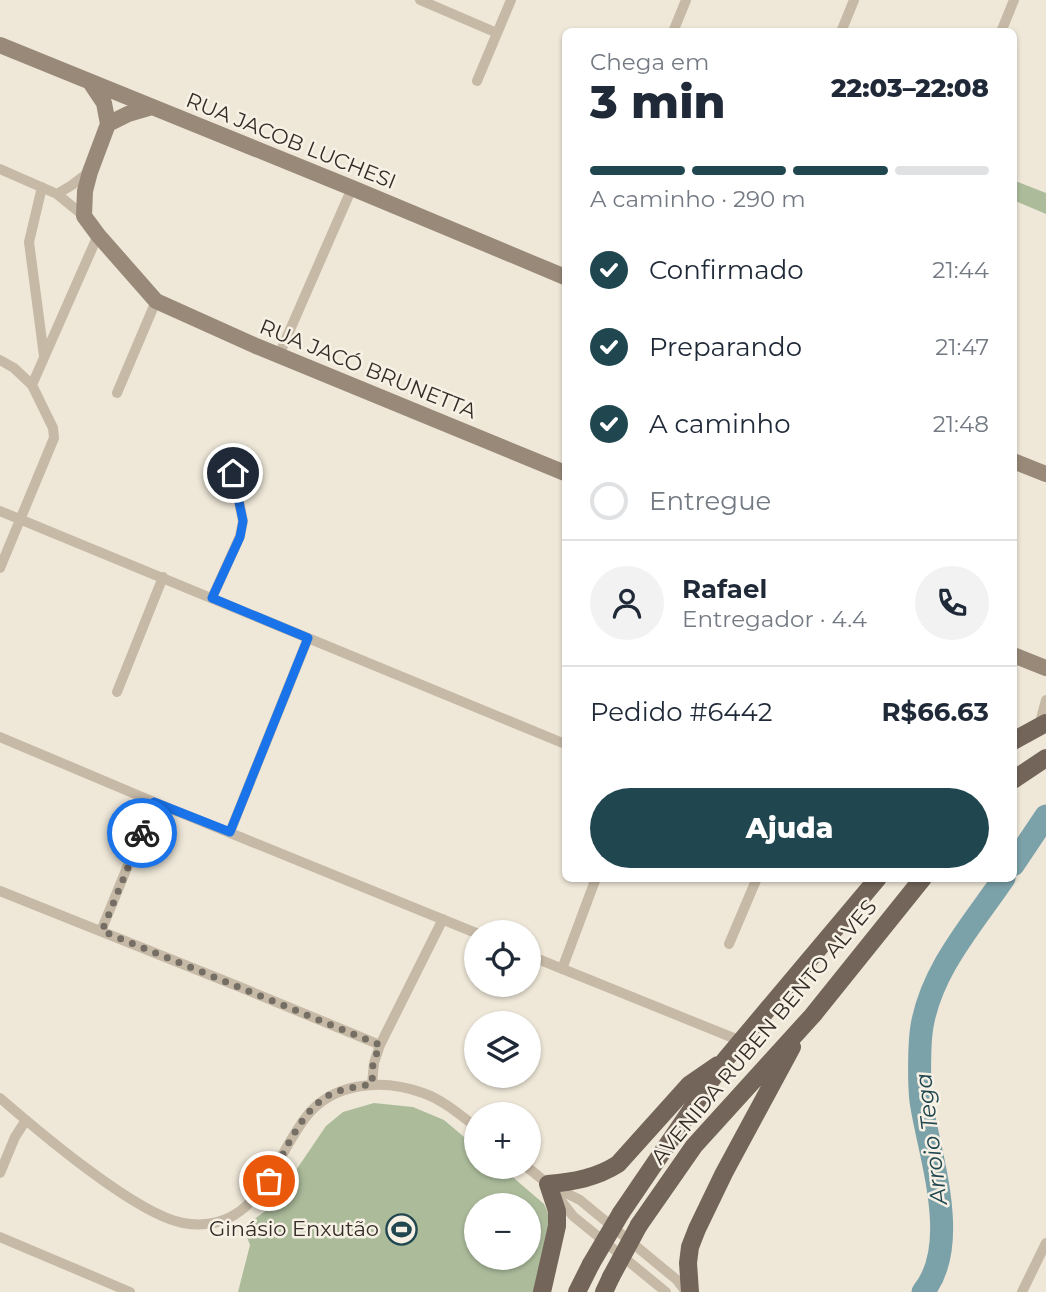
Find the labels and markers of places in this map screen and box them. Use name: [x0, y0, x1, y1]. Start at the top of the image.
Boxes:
pin: [203, 443, 263, 503]
pin: [239, 1151, 299, 1211]
sports icon: Ginásio Enxutão: [385, 1212, 419, 1246]
place label: Ginásio Enxutão: [209, 1216, 379, 1241]

